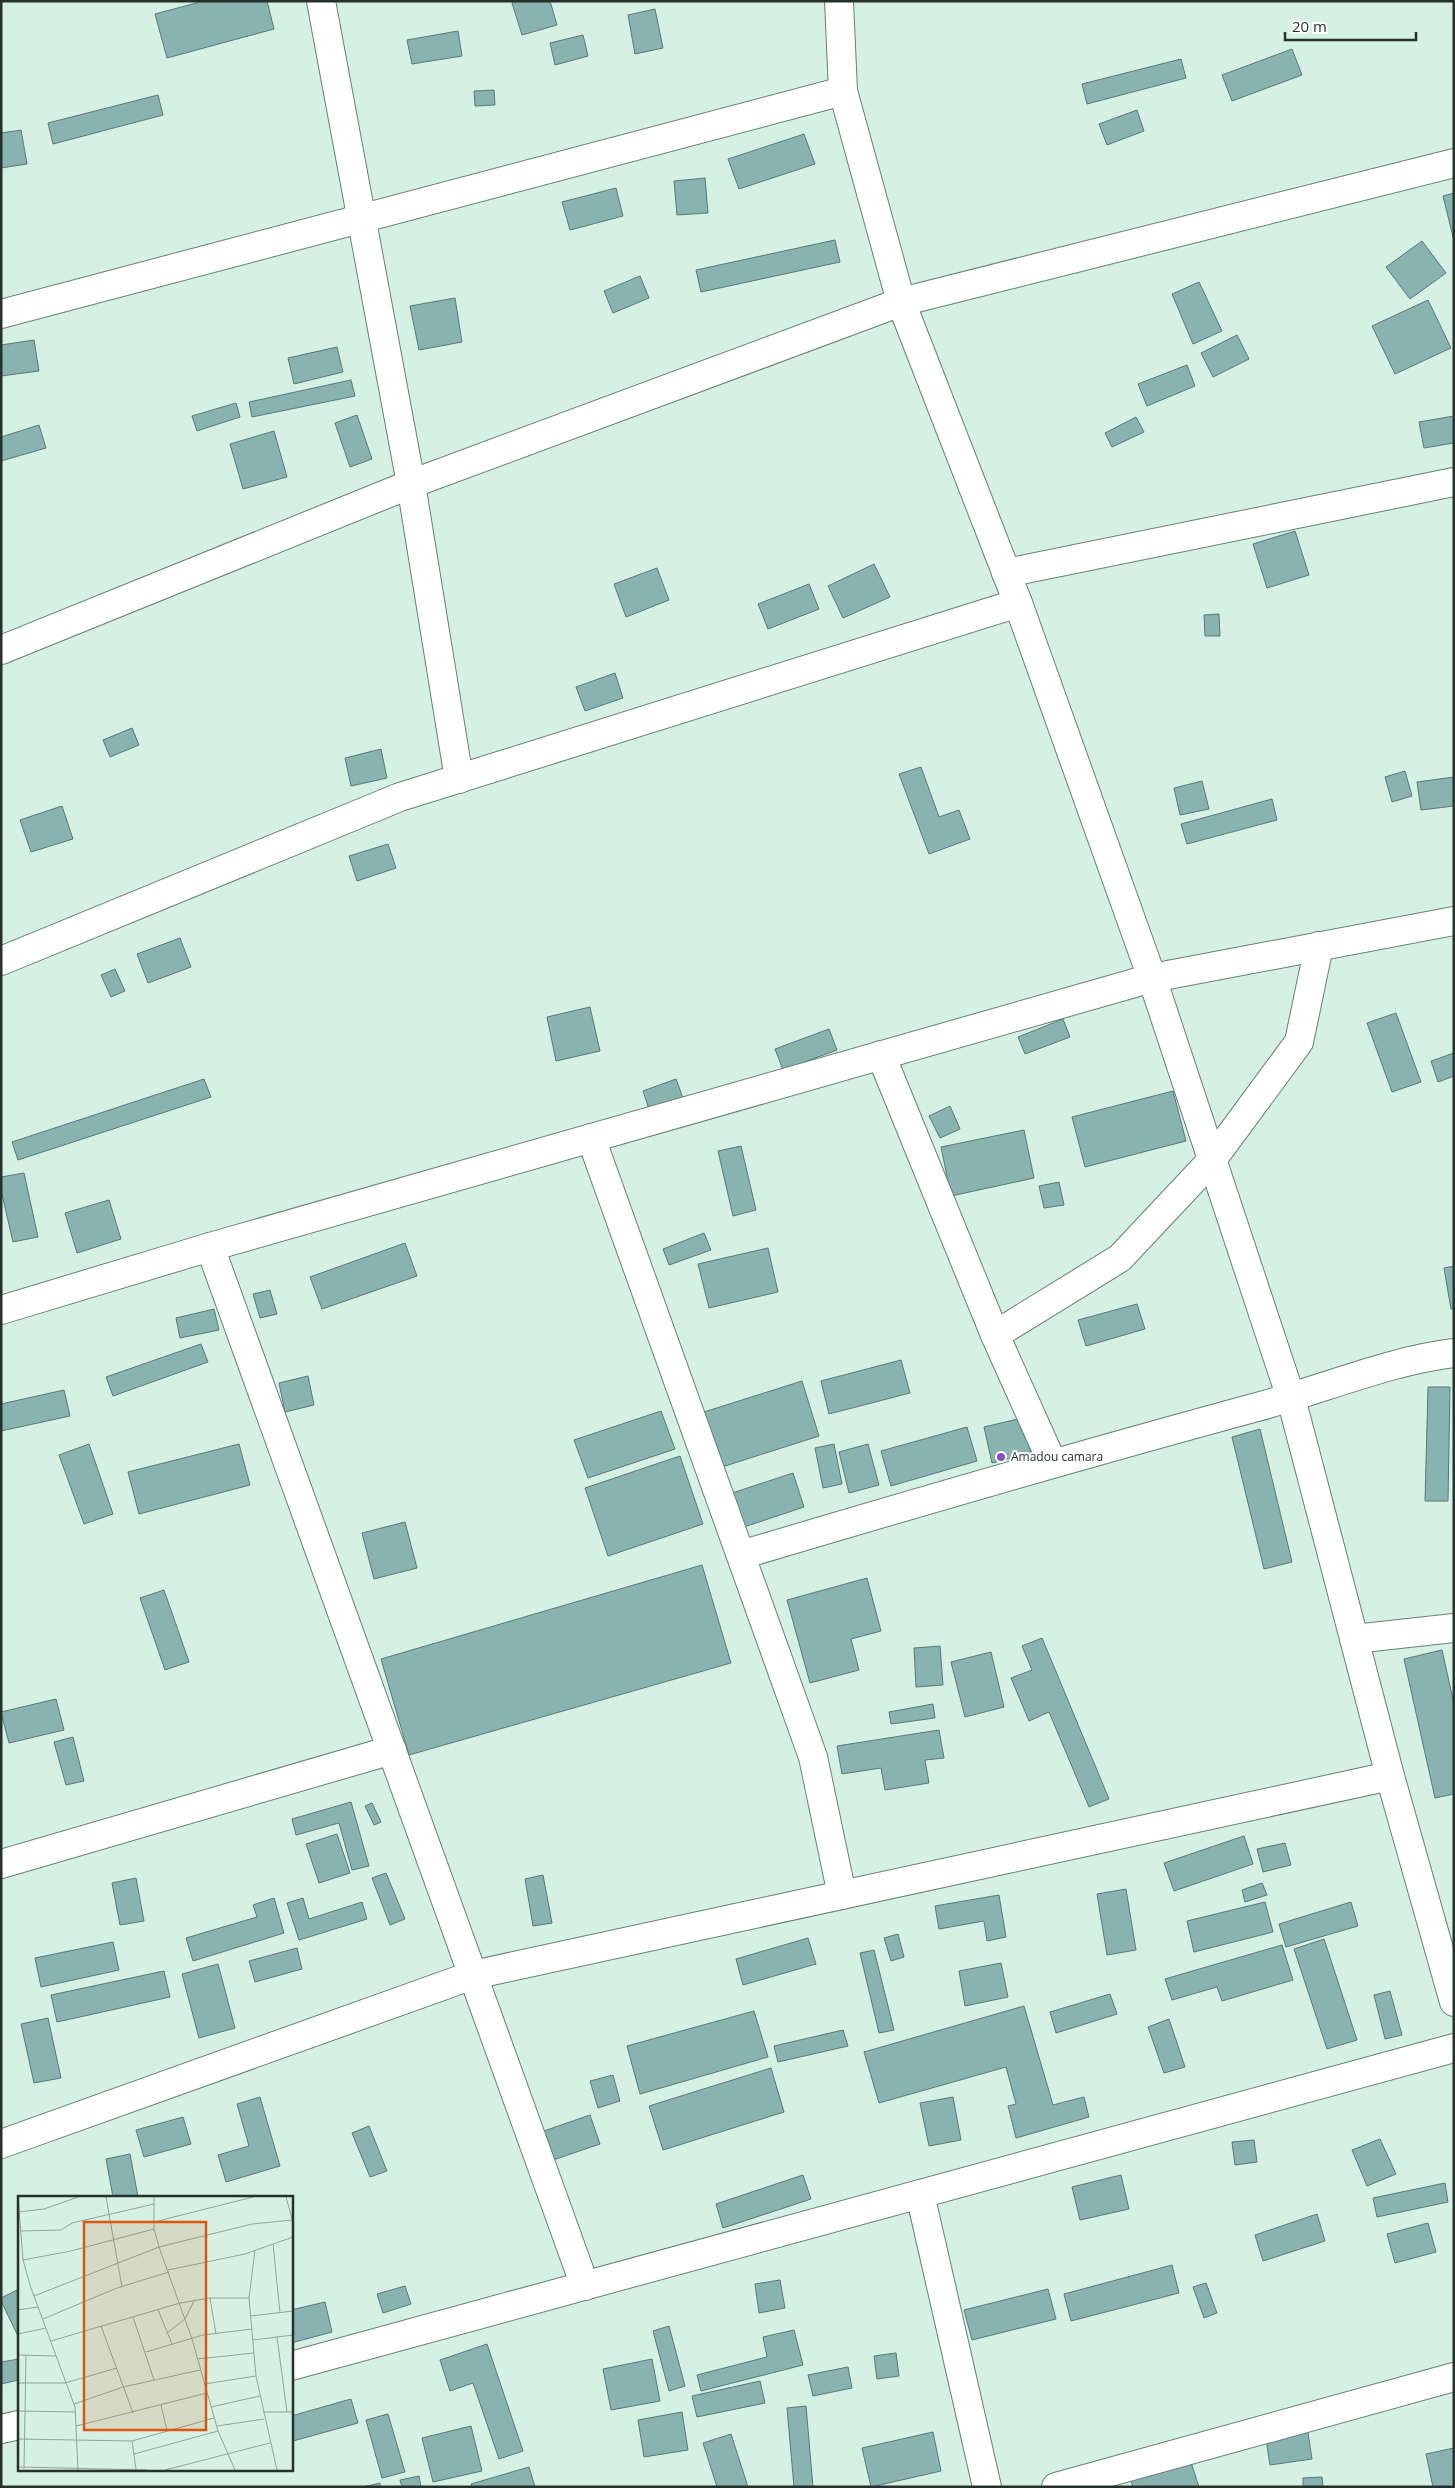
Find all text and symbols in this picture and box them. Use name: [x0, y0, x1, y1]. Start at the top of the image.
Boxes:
scale bar: [1285, 10, 1416, 42]
text: 20 m: [1292, 16, 1327, 36]
place label: Amadou camara: [1011, 1448, 1103, 1465]
marker: Amadou camara: [995, 1451, 1007, 1463]
inset map: [18, 2196, 292, 2470]

